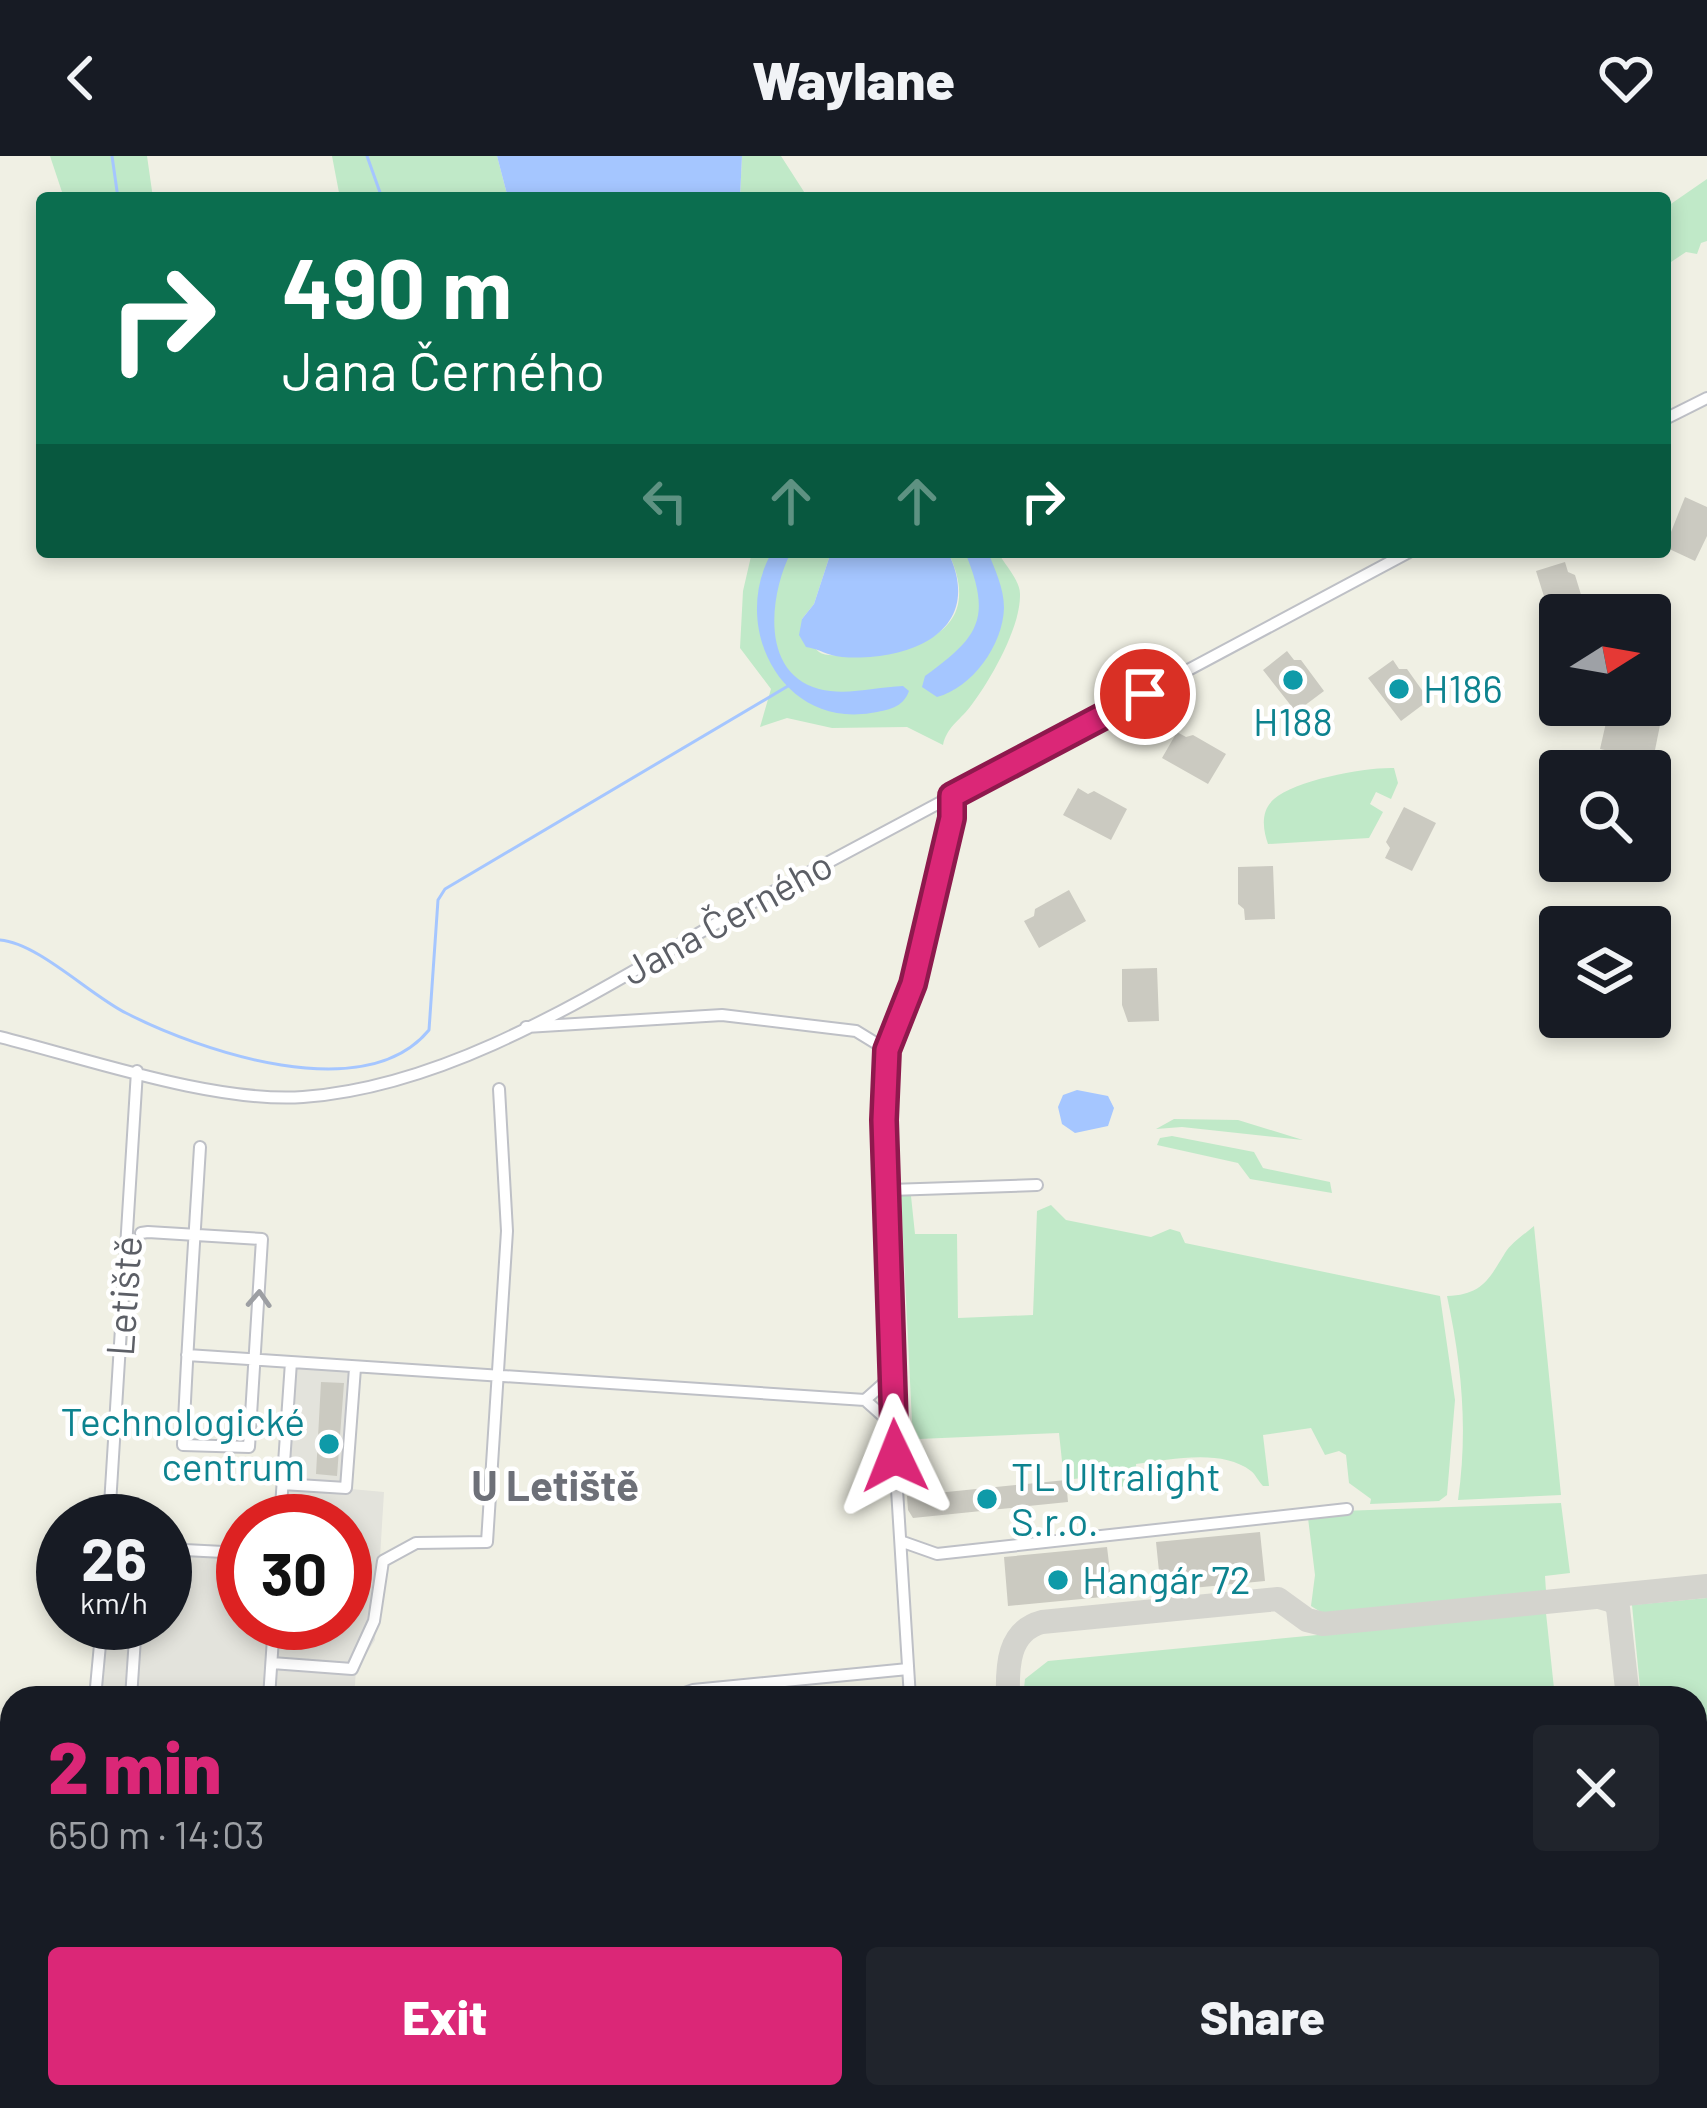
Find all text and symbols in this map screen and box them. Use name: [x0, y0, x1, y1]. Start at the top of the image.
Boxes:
icon: back: [48, 45, 114, 111]
icon: heart: [1593, 45, 1659, 111]
text: Waylane: [752, 46, 955, 111]
text: 490 m: [282, 235, 512, 336]
icon: right: [84, 240, 240, 396]
text: Jana Černého: [282, 337, 605, 402]
icon: left: [632, 468, 698, 534]
icon: ahead: [758, 468, 824, 534]
icon: ahead: [884, 468, 950, 534]
icon: right: [1010, 468, 1076, 534]
north arrow: [1539, 594, 1671, 726]
map controls: [1539, 594, 1671, 1038]
pin: [1094, 643, 1196, 745]
icon: arrive: [1112, 661, 1178, 727]
place label: H186: [1423, 664, 1503, 711]
marker: H188: [1280, 667, 1306, 693]
marker: H186: [1386, 676, 1412, 702]
place label: H188: [1253, 697, 1333, 744]
button: search: [1539, 750, 1671, 882]
street label: Jana Černého: [613, 840, 840, 994]
button: layers: [1539, 906, 1671, 1038]
street label: Letiště: [95, 1234, 150, 1357]
one-way arrow: [246, 1289, 272, 1308]
position arrow: [832, 1393, 958, 1519]
place label: Technologické centrum: [61, 1397, 305, 1489]
marker: Technologické centrum: [316, 1431, 342, 1457]
place label: TL Ultralight S.r.o.: [1011, 1452, 1221, 1544]
district label: U Letiště: [471, 1459, 639, 1509]
marker: TL Ultralight S.r.o.: [974, 1486, 1000, 1512]
speed limit sign: 30: [216, 1494, 372, 1650]
text: 26: [81, 1521, 147, 1593]
place label: Hangár 72: [1082, 1555, 1251, 1602]
marker: Hangár 72: [1045, 1567, 1071, 1593]
text: km/h: [80, 1584, 148, 1620]
text: 2 min: [48, 1722, 222, 1808]
button: close: [1533, 1725, 1659, 1851]
text: 650 m · 14:03: [48, 1810, 265, 1857]
button: Exit: [48, 1947, 842, 2085]
button: Share: [866, 1947, 1659, 2085]

